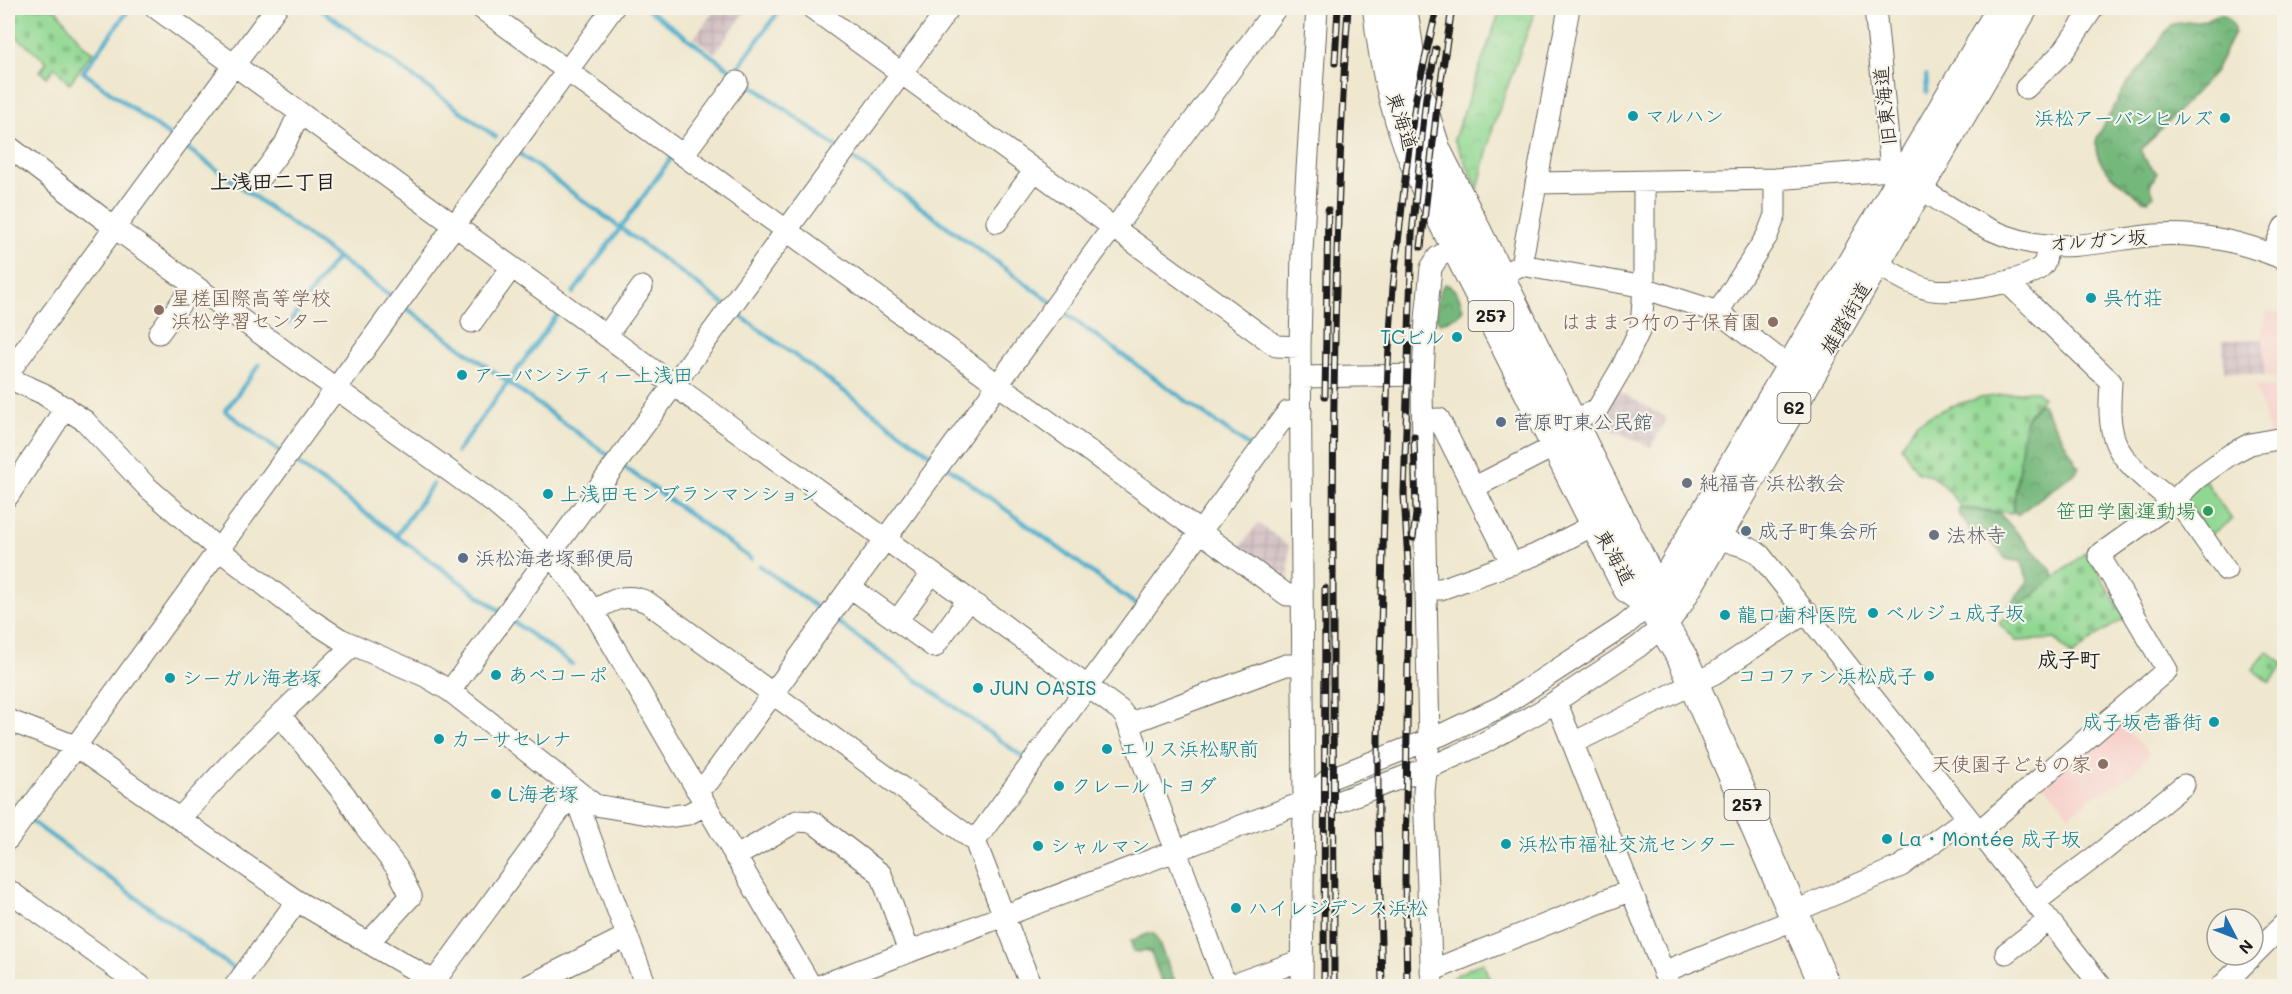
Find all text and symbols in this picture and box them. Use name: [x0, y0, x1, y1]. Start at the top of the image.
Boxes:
street label: 旧東海道: [1867, 65, 1901, 147]
street label: 東海道: [1381, 88, 1425, 153]
place label: マルハン: [1645, 102, 1724, 128]
place label: 浜松アーバンヒルズ: [2034, 104, 2213, 130]
marker: マルハン: [1626, 109, 1640, 123]
marker: 浜松アーバンヒルズ: [2218, 111, 2232, 125]
district label: 上浅田二丁目: [210, 167, 336, 194]
street label: オルガン坂: [2048, 223, 2148, 255]
street label: 雄踏街道: [1814, 276, 1876, 359]
place label: 星槎国際高等学校 浜松学習センター: [171, 284, 331, 333]
place label: 呉竹荘: [2103, 284, 2163, 310]
marker: 呉竹荘: [2084, 291, 2098, 305]
road number: 257: [1468, 301, 1514, 331]
marker: 星槎国際高等学校 浜松学習センター: [152, 303, 166, 317]
place label: はままつ竹の子保育園: [1561, 308, 1761, 334]
marker: はままつ竹の子保育園: [1766, 315, 1780, 329]
place label: TCビル: [1380, 323, 1445, 349]
marker: TCビル: [1450, 330, 1464, 344]
place label: アーバンシティー上浅田: [474, 361, 693, 387]
marker: アーバンシティー上浅田: [455, 368, 469, 382]
road number: 62: [1778, 393, 1810, 423]
place label: 菅原町東公民館: [1513, 408, 1653, 434]
marker: 菅原町東公民館: [1494, 415, 1508, 429]
place label: 純福音 浜松教会: [1699, 469, 1845, 495]
marker: 純福音 浜松教会: [1680, 476, 1694, 490]
place label: 上浅田モンブランマンション: [560, 480, 819, 506]
marker: 上浅田モンブランマンション: [541, 487, 555, 501]
place label: 笹田学園運動場: [2056, 497, 2196, 523]
marker: 笹田学園運動場: [2201, 504, 2215, 518]
place label: 成子町集会所: [1758, 517, 1878, 543]
place label: 法林寺: [1946, 521, 2006, 547]
street label: 東海道: [1590, 524, 1642, 589]
marker: 成子町集会所: [1739, 524, 1753, 538]
marker: 法林寺: [1927, 528, 1941, 542]
place label: 浜松海老塚郵便局: [475, 544, 635, 570]
marker: 浜松海老塚郵便局: [456, 551, 470, 565]
place label: ベルジュ成子坂: [1885, 599, 2025, 625]
place label: 龍口歯科医院: [1737, 601, 1857, 627]
marker: ベルジュ成子坂: [1866, 606, 1880, 620]
marker: 龍口歯科医院: [1718, 608, 1732, 622]
district label: 成子町: [2038, 645, 2101, 672]
place label: あべコーポ: [508, 661, 608, 687]
place label: ココファン浜松成子: [1737, 662, 1917, 688]
place label: シーガル海老塚: [182, 664, 322, 690]
marker: あべコーポ: [489, 668, 503, 682]
marker: ココファン浜松成子: [1922, 669, 1936, 683]
marker: シーガル海老塚: [163, 671, 177, 685]
place label: JUN OASIS: [990, 674, 1096, 700]
marker: JUN OASIS: [971, 681, 985, 695]
place label: 成子坂壱番街: [2082, 708, 2202, 734]
marker: 成子坂壱番街: [2207, 715, 2221, 729]
place label: カーサセレナ: [451, 725, 572, 751]
marker: カーサセレナ: [432, 732, 446, 746]
place label: エリス浜松駅前: [1119, 735, 1259, 761]
marker: エリス浜松駅前: [1100, 742, 1114, 756]
place label: 天使園子どもの家: [1931, 750, 2091, 776]
marker: 天使園子どもの家: [2096, 757, 2110, 771]
place label: クレール トヨダ: [1071, 772, 1217, 798]
marker: クレール トヨダ: [1052, 779, 1066, 793]
place label: L海老塚: [508, 780, 579, 806]
marker: L海老塚: [489, 787, 503, 801]
road number: 257: [1724, 790, 1770, 820]
place label: La・Montée 成子坂: [1899, 825, 2081, 851]
place label: 浜松市福祉交流センター: [1518, 830, 1737, 856]
place label: シャルマン: [1050, 832, 1150, 858]
marker: La・Montée 成子坂: [1880, 832, 1894, 846]
marker: 浜松市福祉交流センター: [1499, 837, 1513, 851]
marker: シャルマン: [1031, 839, 1045, 853]
place label: ハイレジデンス浜松: [1248, 894, 1428, 920]
marker: ハイレジデンス浜松: [1229, 901, 1243, 915]
north arrow: [2205, 907, 2265, 967]
text: N: [2235, 936, 2258, 959]

